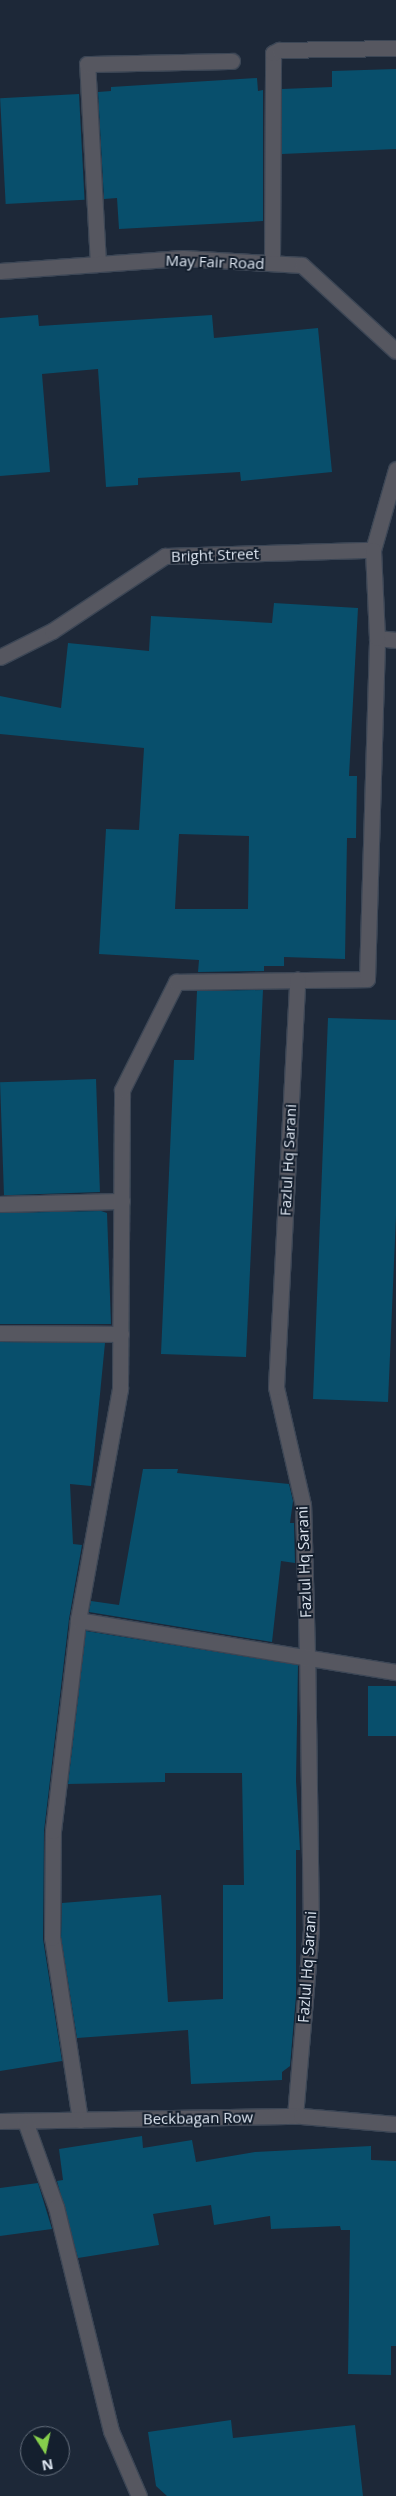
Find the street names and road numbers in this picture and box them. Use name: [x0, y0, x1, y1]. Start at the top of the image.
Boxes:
street label: May Fair Road: [165, 251, 265, 273]
street label: Bright Street: [171, 544, 259, 566]
street label: Fazlul Hq Sarani: [276, 1104, 300, 1216]
street label: Fazlul Hq Sarani: [293, 1506, 315, 1618]
street label: Fazlul Hq Sarani: [294, 1911, 320, 2023]
street label: Beckbagan Row: [143, 2108, 253, 2128]

